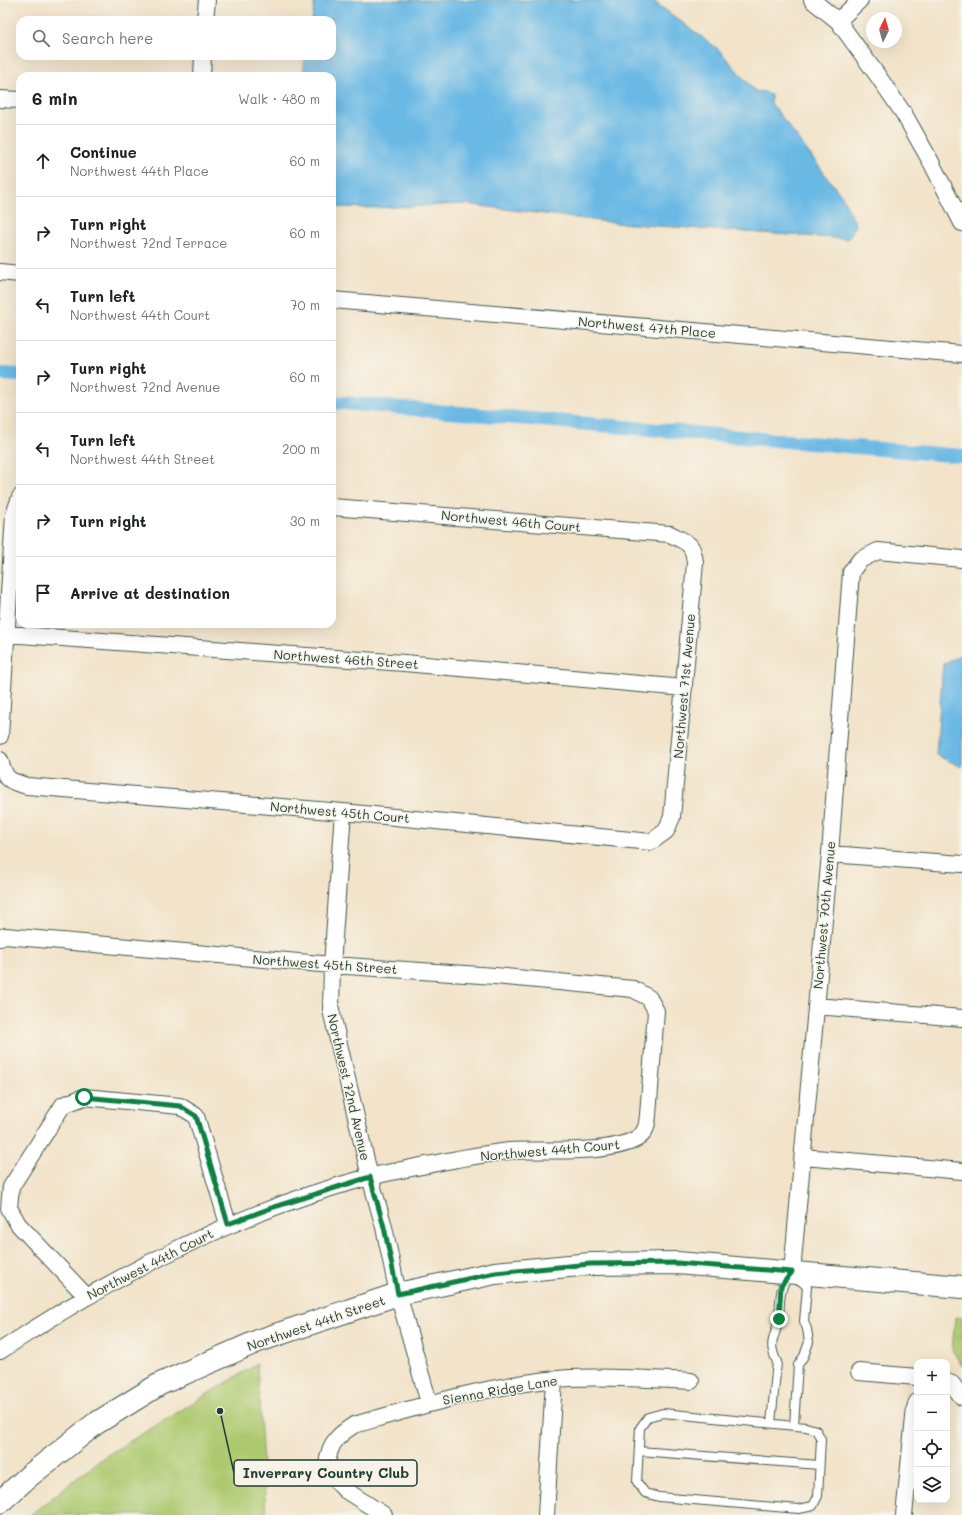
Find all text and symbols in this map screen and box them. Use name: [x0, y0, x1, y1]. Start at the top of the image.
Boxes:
north arrow: [866, 12, 902, 48]
search box: [16, 16, 336, 60]
icon: search: [30, 27, 52, 49]
text: Search here: [62, 28, 153, 48]
text: 6 min: [32, 87, 77, 109]
text: Walk · 480 m: [238, 90, 320, 107]
text: Continue: [70, 142, 137, 162]
icon: ahead: [32, 150, 54, 172]
text: 60 m: [290, 152, 320, 169]
text: Northwest 44th Place: [70, 162, 209, 179]
text: Turn right: [70, 214, 147, 234]
icon: right: [32, 222, 54, 244]
text: 60 m: [290, 224, 320, 241]
text: Northwest 72nd Terrace: [70, 234, 227, 251]
text: Turn left: [70, 286, 135, 306]
icon: left: [32, 294, 54, 316]
text: 70 m: [290, 296, 320, 313]
text: Northwest 44th Court: [70, 306, 210, 323]
street label: Northwest 47th Place: [577, 312, 717, 341]
text: Turn right: [70, 358, 147, 378]
icon: right: [32, 366, 54, 388]
text: 60 m: [290, 368, 320, 385]
text: Northwest 72nd Avenue: [70, 378, 220, 395]
text: Turn left: [70, 430, 135, 450]
icon: left: [32, 438, 54, 460]
text: 200 m: [282, 440, 320, 457]
text: Northwest 44th Street: [70, 450, 215, 467]
street label: Northwest 46th Court: [440, 506, 582, 535]
icon: right: [32, 510, 54, 532]
text: Turn right: [70, 511, 147, 531]
text: 30 m: [290, 512, 320, 529]
icon: arrive: [32, 582, 54, 604]
text: Arrive at destination: [70, 583, 230, 603]
street label: Northwest 71st Avenue: [669, 613, 698, 759]
street label: Northwest 46th Street: [273, 645, 419, 672]
street label: Northwest 45th Court: [270, 797, 411, 826]
street label: Northwest 70th Avenue: [809, 840, 838, 990]
street label: Northwest 45th Street: [252, 950, 398, 977]
street label: Northwest 72nd Avenue: [324, 1012, 375, 1162]
route start: [75, 1088, 93, 1106]
street label: Northwest 44th Court: [479, 1135, 621, 1164]
street label: Northwest 44th Court: [84, 1224, 216, 1303]
street label: Northwest 44th Street: [244, 1291, 387, 1354]
route end: [770, 1310, 788, 1328]
map controls: [914, 1359, 950, 1503]
button: +: [914, 1359, 950, 1395]
street label: Sienna Ridge Lane: [441, 1371, 559, 1408]
button: −: [914, 1395, 950, 1431]
button: locate: [914, 1431, 950, 1467]
callout: Inverrary Country Club: [234, 1460, 417, 1486]
text: Inverrary Country Club: [243, 1463, 409, 1482]
button: layers: [914, 1467, 950, 1503]

